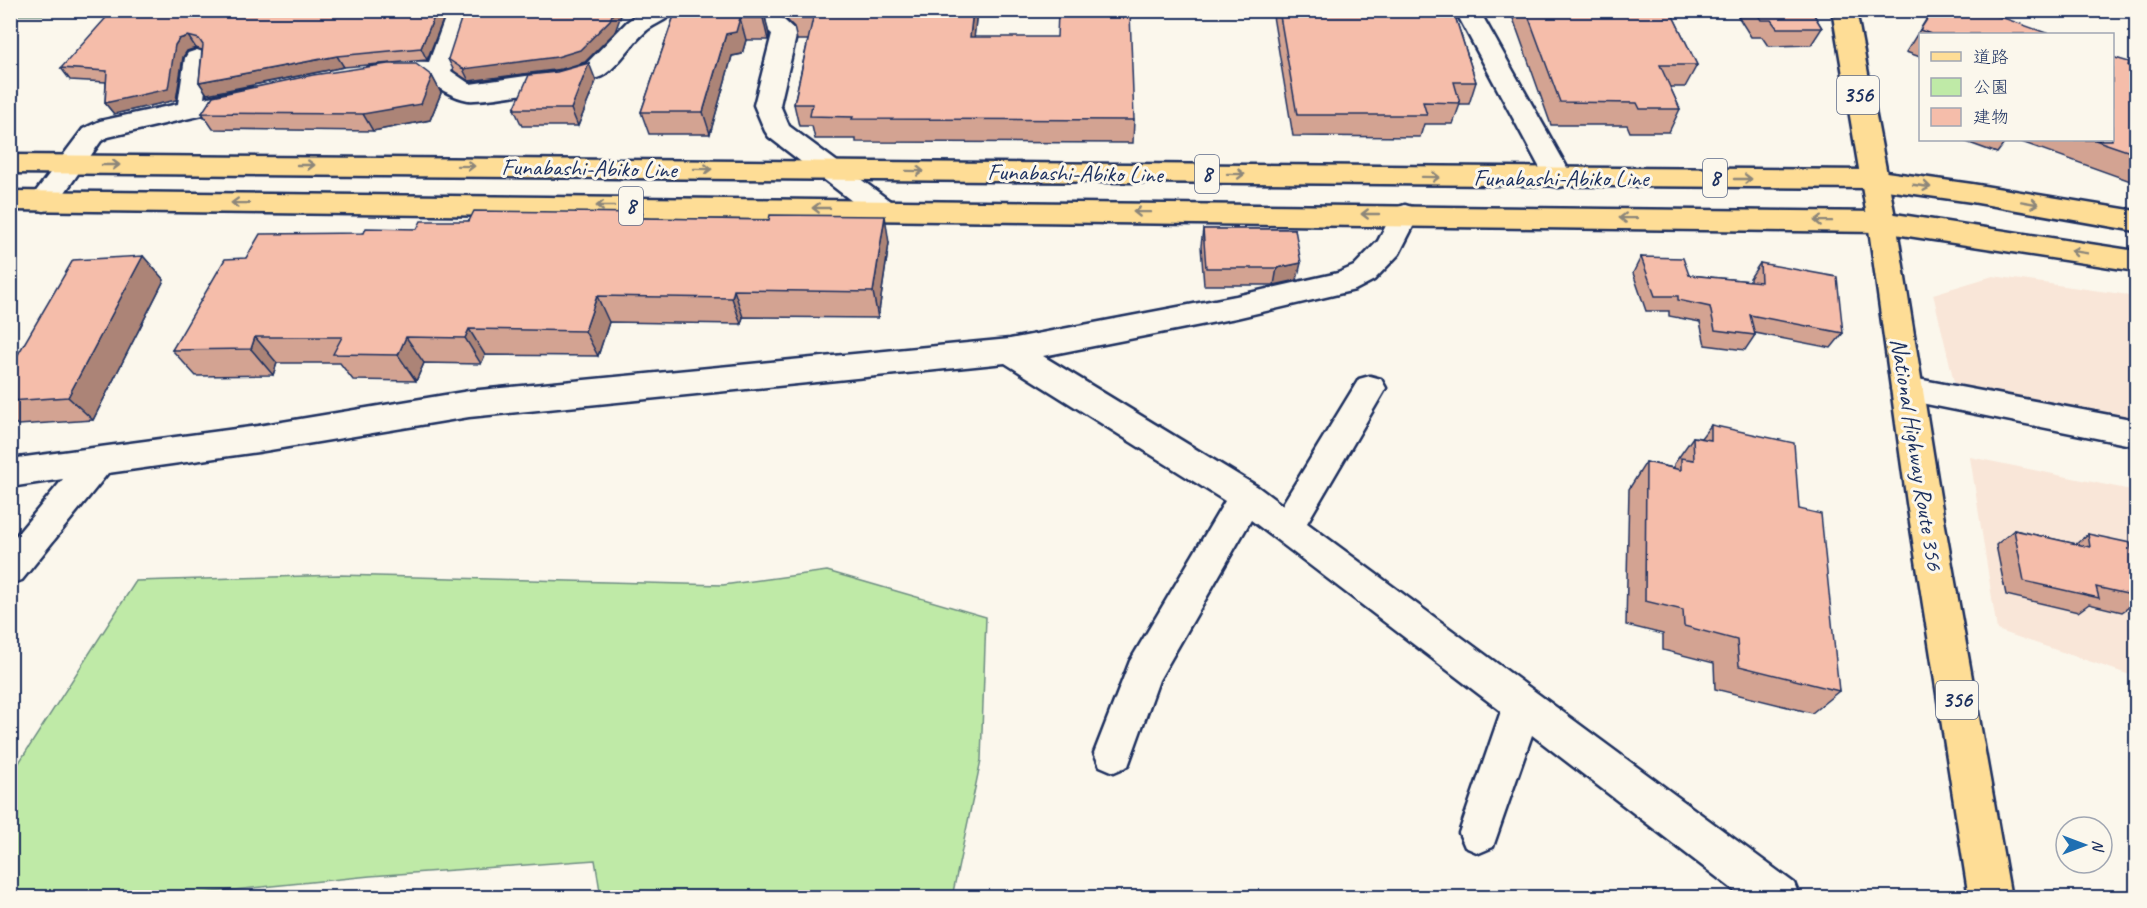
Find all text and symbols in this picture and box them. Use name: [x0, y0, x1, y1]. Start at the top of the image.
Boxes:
legend: [1919, 33, 2114, 141]
text: 道路: [1973, 46, 2009, 68]
road number: 356: [1837, 76, 1879, 114]
text: 公園: [1973, 76, 2009, 98]
text: 建物: [1973, 106, 2009, 128]
street label: Funabashi-Abiko Line: [501, 151, 679, 185]
road number: 8: [1195, 155, 1219, 193]
street label: Funabashi-Abiko Line: [987, 156, 1165, 190]
one-way arrow: [100, 159, 120, 171]
one-way arrow: [295, 159, 315, 171]
road number: 8: [1703, 159, 1727, 197]
one-way arrow: [455, 161, 475, 172]
one-way arrow: [692, 163, 712, 175]
street label: Funabashi-Abiko Line: [1473, 163, 1651, 193]
one-way arrow: [904, 165, 924, 177]
one-way arrow: [1225, 168, 1245, 180]
one-way arrow: [1420, 171, 1440, 182]
one-way arrow: [1733, 173, 1753, 184]
one-way arrow: [1912, 180, 1932, 191]
road number: 8: [619, 187, 643, 225]
one-way arrow: [230, 197, 250, 209]
one-way arrow: [2020, 197, 2039, 208]
one-way arrow: [596, 200, 616, 212]
one-way arrow: [812, 202, 832, 214]
one-way arrow: [1133, 206, 1153, 218]
one-way arrow: [1361, 208, 1381, 220]
one-way arrow: [1619, 213, 1639, 224]
one-way arrow: [1814, 215, 1834, 227]
one-way arrow: [2069, 246, 2089, 257]
street label: National Highway Route 356: [1884, 336, 1950, 573]
road number: 356: [1936, 681, 1978, 719]
north arrow: [2054, 815, 2114, 875]
text: N: [2088, 840, 2108, 853]

